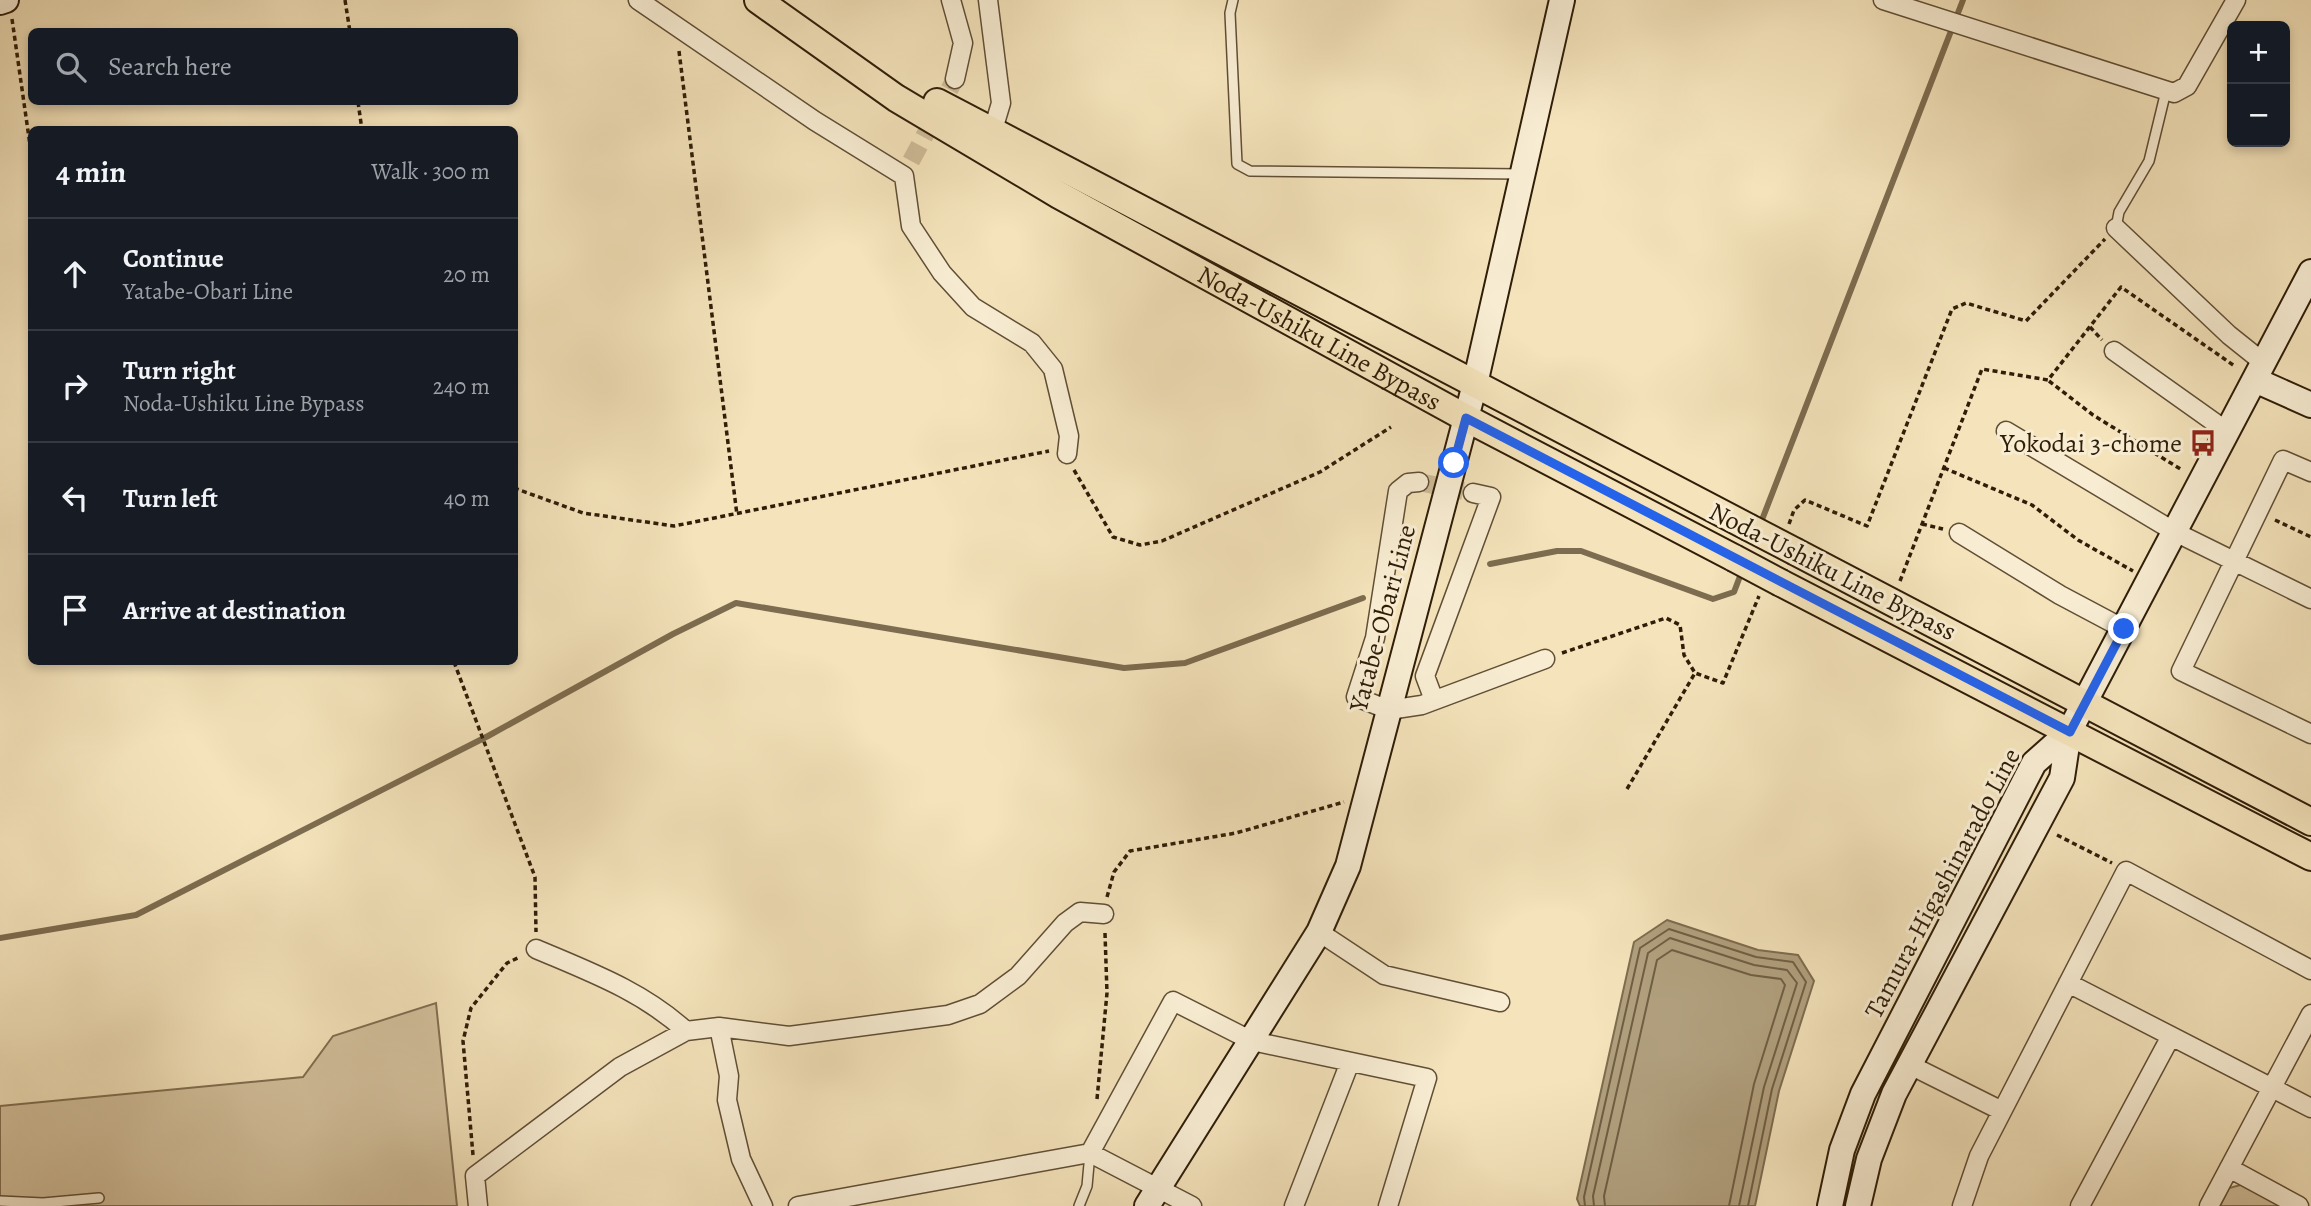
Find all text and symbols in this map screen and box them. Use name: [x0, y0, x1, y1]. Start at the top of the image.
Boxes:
map controls: [2227, 21, 2290, 147]
button: +: [2227, 21, 2290, 84]
search box: [28, 28, 518, 105]
icon: search: [52, 48, 90, 86]
text: Search here: [108, 49, 232, 84]
button: −: [2227, 84, 2290, 147]
text: 4 min: [56, 152, 126, 192]
text: Walk · 300 m: [371, 156, 490, 187]
text: Continue: [123, 241, 224, 276]
icon: ahead: [56, 255, 94, 293]
street label: Noda-Ushiku Line Bypass: [1191, 257, 1447, 419]
text: 20 m: [443, 259, 490, 290]
text: Yatabe-Obari Line: [123, 276, 293, 307]
text: Turn right: [123, 353, 236, 388]
icon: right: [56, 367, 94, 405]
text: 240 m: [433, 371, 490, 402]
text: Noda-Ushiku Line Bypass: [123, 388, 364, 419]
place label: Yokodai 3-chome: [1999, 426, 2182, 461]
bus stop icon: Yokodai 3-chome: [2188, 428, 2218, 458]
route start: [1438, 447, 1469, 478]
icon: left: [56, 479, 94, 517]
text: Turn left: [123, 481, 218, 516]
text: 40 m: [444, 483, 490, 514]
street label: Noda-Ushiku Line Bypass: [1703, 494, 1962, 649]
street label: Yatabe-Obari Line: [1340, 521, 1424, 716]
icon: arrive: [56, 591, 94, 629]
text: Arrive at destination: [123, 593, 346, 628]
route end: [2108, 613, 2139, 644]
street label: Tamura-Higashinarado Line: [1856, 742, 2029, 1025]

